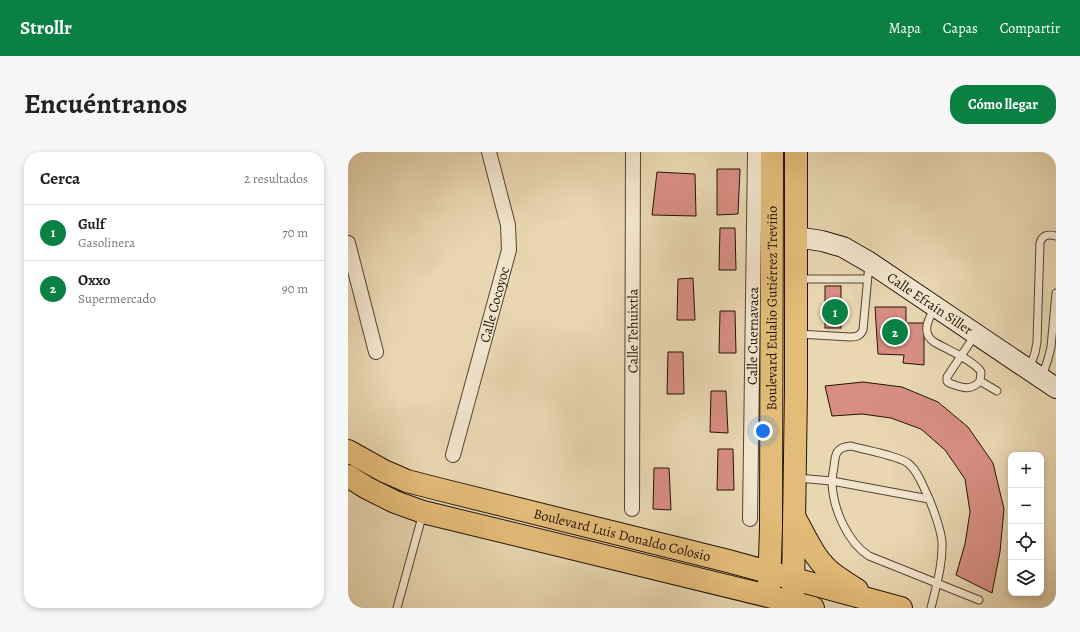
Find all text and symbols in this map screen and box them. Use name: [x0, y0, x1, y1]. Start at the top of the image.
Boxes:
text: Strollr: [20, 15, 72, 41]
text: Mapa: [889, 19, 921, 38]
text: Capas: [943, 19, 978, 38]
text: Compartir: [1000, 19, 1060, 38]
text: Encuéntranos: [24, 85, 188, 123]
button: Cómo llegar: [950, 85, 1056, 124]
text: Cerca: [40, 167, 80, 190]
text: 2 resultados: [244, 170, 308, 187]
street label: Boulevard Eulalio Gutiérrez Treviño: [762, 206, 781, 410]
text: Gulf: [78, 214, 105, 234]
text: 1: [51, 224, 55, 241]
text: 70 m: [282, 224, 308, 241]
text: Gasolinera: [78, 234, 135, 251]
street label: Calle Cocoyoc: [475, 264, 514, 345]
street label: Calle Efraín Siller: [884, 268, 977, 339]
text: Oxxo: [78, 270, 111, 290]
text: 2: [50, 280, 56, 297]
text: 90 m: [282, 280, 308, 297]
street label: Calle Cuernavaca: [742, 286, 763, 385]
street label: Calle Tehuixtla: [623, 288, 642, 373]
text: Supermercado: [78, 290, 156, 307]
pin: 1: [822, 297, 848, 327]
pin: 2: [882, 317, 908, 347]
your location: [753, 421, 773, 441]
map controls: [1008, 452, 1044, 596]
button: +: [1008, 452, 1044, 488]
button: −: [1008, 488, 1044, 524]
street label: Boulevard Luis Donaldo Colosio: [532, 504, 713, 566]
button: locate: [1008, 524, 1044, 560]
button: layers: [1008, 560, 1044, 596]

